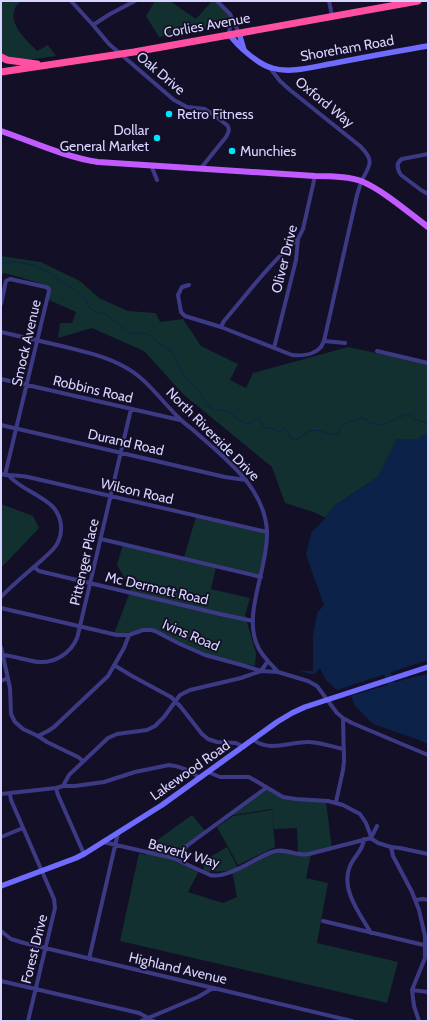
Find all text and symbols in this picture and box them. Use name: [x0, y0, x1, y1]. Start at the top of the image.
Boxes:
street label: Corlies Avenue: [162, 9, 252, 41]
street label: Shoreham Road: [299, 31, 395, 65]
street label: Oak Drive: [133, 47, 189, 99]
street label: Oxford Way: [292, 73, 358, 131]
place label: Retro Fitness: [177, 105, 254, 123]
marker: Retro Fitness: [164, 109, 174, 119]
place label: Dollar General Market: [60, 121, 150, 155]
marker: Dollar General Market: [152, 133, 162, 143]
place label: Munchies: [240, 142, 296, 160]
marker: Munchies: [227, 146, 237, 156]
street label: Oliver Drive: [267, 223, 301, 295]
street label: Smock Avenue: [7, 298, 45, 388]
street label: Robbins Road: [51, 371, 135, 407]
street label: North Riverside Drive: [162, 383, 264, 485]
street label: Durand Road: [86, 425, 166, 459]
street label: Wilson Road: [99, 474, 175, 508]
street label: Pittenger Place: [65, 517, 103, 607]
street label: Mc Dermott Road: [104, 567, 210, 609]
street label: Ivins Road: [160, 615, 222, 655]
street label: Lakewood Road: [146, 736, 234, 804]
street label: Beverly Way: [146, 834, 222, 872]
street label: Forest Drive: [17, 912, 51, 986]
street label: Highland Avenue: [127, 948, 229, 988]

